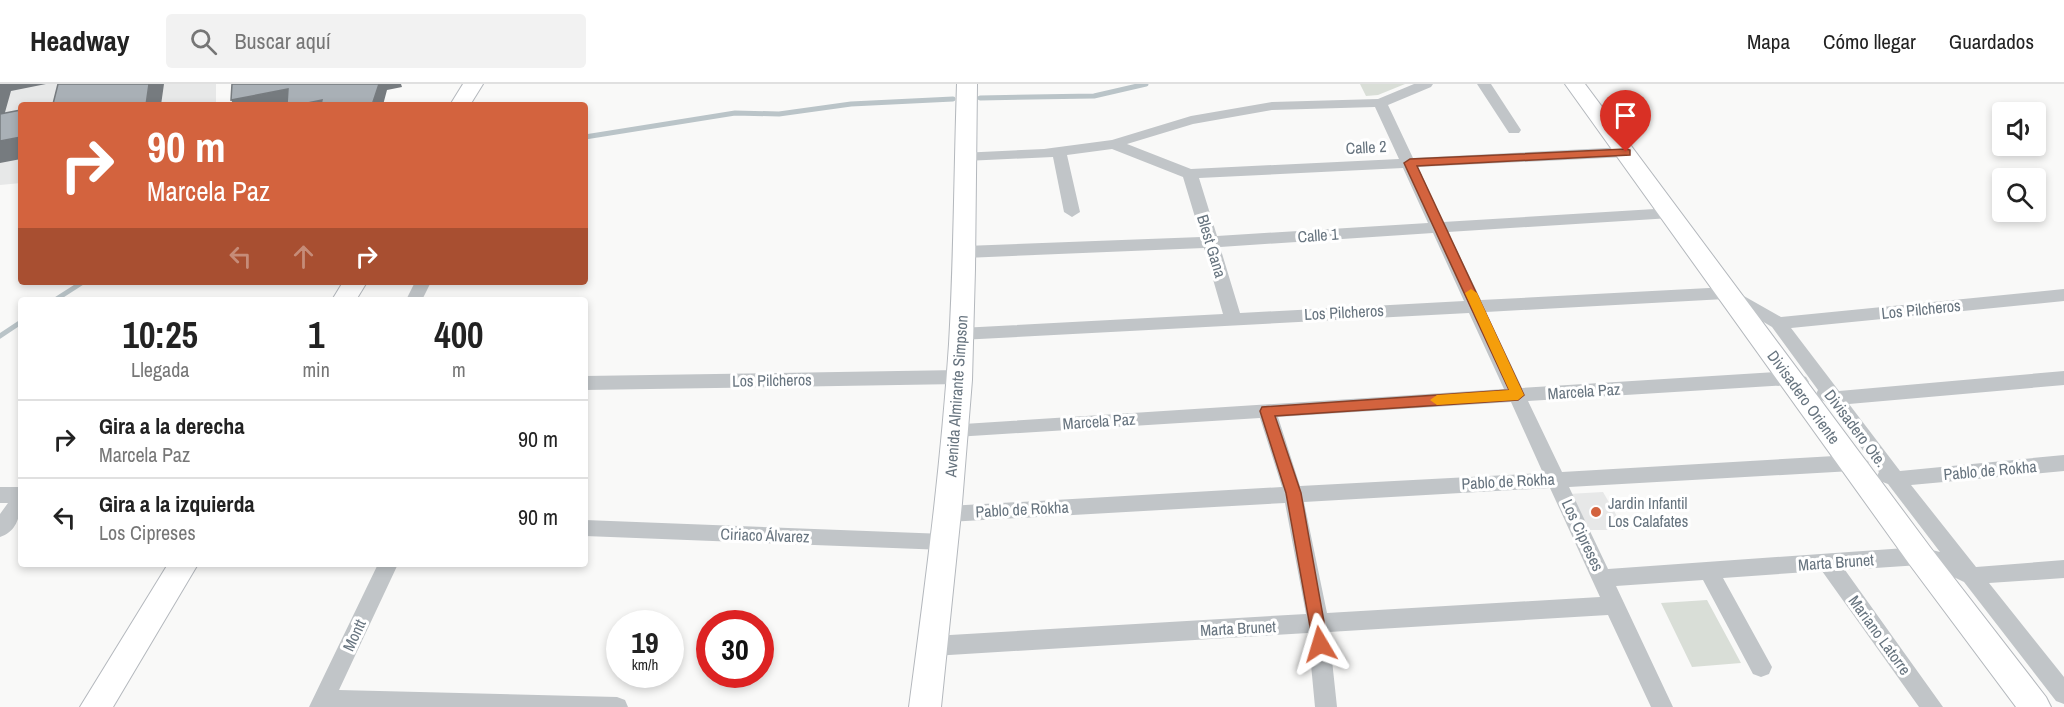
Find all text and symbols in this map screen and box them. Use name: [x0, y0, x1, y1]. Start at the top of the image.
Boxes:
search box: [166, 14, 586, 68]
text: Headway: [30, 22, 130, 60]
icon: search: [187, 25, 220, 58]
text: Buscar aquí: [235, 26, 331, 56]
text: Mapa: [1747, 27, 1790, 56]
text: Cómo llegar: [1823, 27, 1916, 56]
text: Guardados: [1949, 27, 2034, 56]
pin: [1600, 90, 1651, 152]
icon: arrive: [1609, 99, 1642, 132]
map controls: [1992, 102, 2046, 222]
button: sound: [1992, 102, 2046, 156]
text: 90 m: [147, 119, 226, 175]
icon: right: [48, 126, 126, 204]
street label: Calle 2: [1345, 135, 1387, 159]
button: search: [1992, 168, 2046, 222]
text: Marcela Paz: [147, 173, 270, 209]
street label: Blest Gana: [1192, 212, 1232, 281]
street label: Calle 1: [1297, 223, 1340, 247]
icon: left: [224, 240, 257, 273]
icon: ahead: [287, 240, 320, 273]
icon: right: [350, 240, 383, 273]
street label: Los Pilcheros: [1880, 294, 1962, 324]
street label: Los Pilcheros: [1304, 299, 1384, 325]
text: 10:25: [122, 311, 198, 359]
text: 1: [308, 311, 324, 359]
text: 400: [434, 311, 484, 359]
street label: Avenida Almirante Simpson: [939, 314, 973, 479]
street label: Divisadero Oriente: [1763, 346, 1845, 448]
text: Llegada: [131, 356, 189, 383]
text: min: [302, 356, 330, 383]
text: m: [452, 356, 466, 383]
street label: Los Pilcheros: [732, 368, 812, 392]
street label: Marcela Paz: [1547, 377, 1622, 405]
street label: Divisadero Ote.: [1820, 385, 1892, 471]
street label: Marcela Paz: [1062, 407, 1137, 435]
text: Gira a la derecha: [99, 411, 244, 441]
icon: right: [48, 423, 81, 456]
text: 90 m: [518, 424, 558, 454]
text: Marcela Paz: [99, 441, 190, 468]
street label: Pablo de Rokha: [1943, 455, 2038, 485]
street label: Pablo de Rokha: [1461, 468, 1556, 494]
text: Gira a la izquierda: [99, 489, 254, 519]
place label: Jardin Infantil Los Calafates: [1608, 492, 1688, 532]
street label: Los Cipreses: [1557, 495, 1609, 575]
street label: Pablo de Rokha: [975, 496, 1070, 522]
icon: left: [48, 501, 81, 534]
text: 90 m: [518, 502, 558, 532]
marker: Jardin Infantil Los Calafates: [1589, 505, 1603, 519]
text: Los Cipreses: [99, 519, 196, 546]
street label: Ciriaco Álvarez: [720, 522, 810, 548]
street label: Marta Brunet: [1797, 548, 1875, 576]
street label: Mariano Latorre: [1844, 591, 1916, 679]
speed limit sign: 30: [696, 610, 774, 688]
position arrow: [1288, 612, 1352, 676]
street label: Montt: [337, 615, 371, 655]
street label: Marta Brunet: [1200, 615, 1277, 641]
text: 19: [631, 622, 659, 662]
text: km/h: [632, 654, 658, 675]

